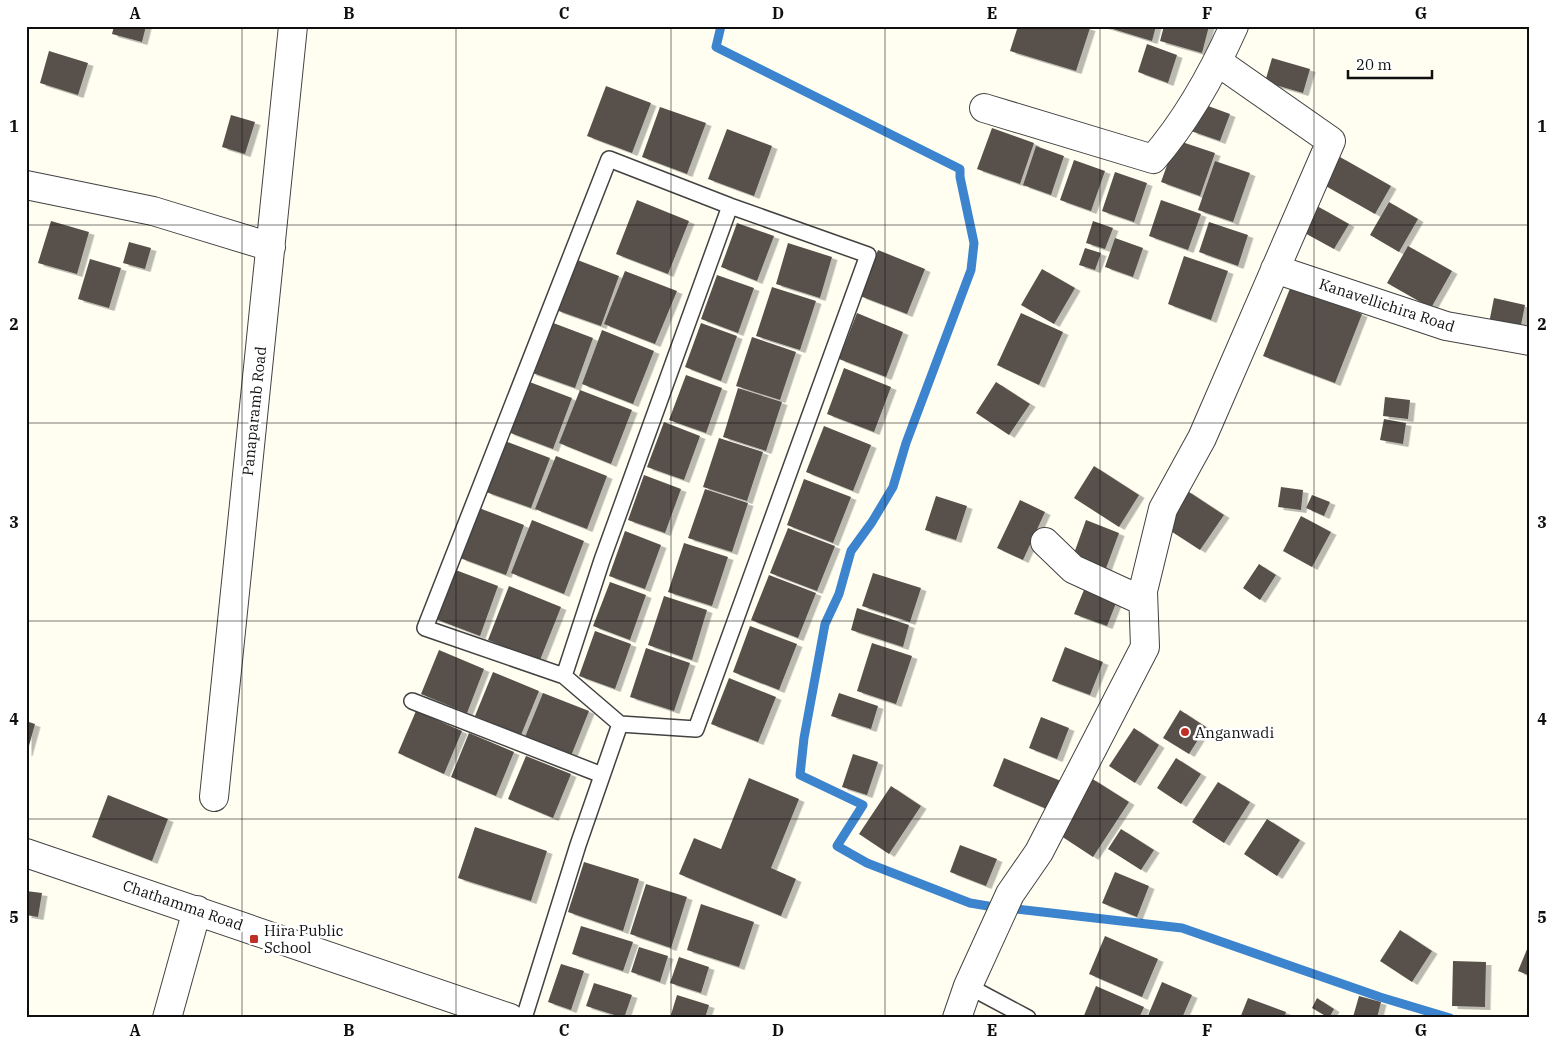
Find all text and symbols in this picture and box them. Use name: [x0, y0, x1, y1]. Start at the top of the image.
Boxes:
text: A: [129, 3, 141, 23]
text: B: [343, 3, 355, 23]
text: C: [559, 3, 569, 23]
text: D: [772, 3, 784, 23]
text: E: [987, 3, 997, 23]
text: F: [1202, 3, 1212, 23]
text: G: [1415, 3, 1427, 23]
scale bar: [1348, 48, 1432, 80]
text: 20 m: [1356, 55, 1392, 74]
text: 1: [9, 116, 19, 136]
text: 1: [1537, 116, 1547, 136]
street label: Kanavellichira Road: [1317, 274, 1457, 336]
text: 2: [9, 314, 19, 334]
text: 2: [1537, 314, 1547, 334]
street label: Panaparamb Road: [238, 345, 270, 477]
text: 3: [9, 512, 19, 532]
text: 3: [1537, 512, 1547, 532]
text: 4: [9, 709, 19, 729]
text: 4: [1537, 709, 1547, 729]
place label: Anganwadi: [1195, 723, 1274, 742]
marker: Anganwadi: [1179, 726, 1191, 738]
street label: Chathamma Road: [120, 876, 246, 934]
text: 5: [9, 907, 19, 927]
text: 5: [1537, 907, 1547, 927]
place label: Hira Public School: [264, 921, 344, 957]
marker: Hira Public School: [248, 933, 260, 945]
text: A: [129, 1020, 141, 1040]
text: B: [343, 1020, 355, 1040]
text: C: [559, 1020, 569, 1040]
text: D: [772, 1020, 784, 1040]
text: E: [987, 1020, 997, 1040]
text: F: [1202, 1020, 1212, 1040]
text: G: [1415, 1020, 1427, 1040]

